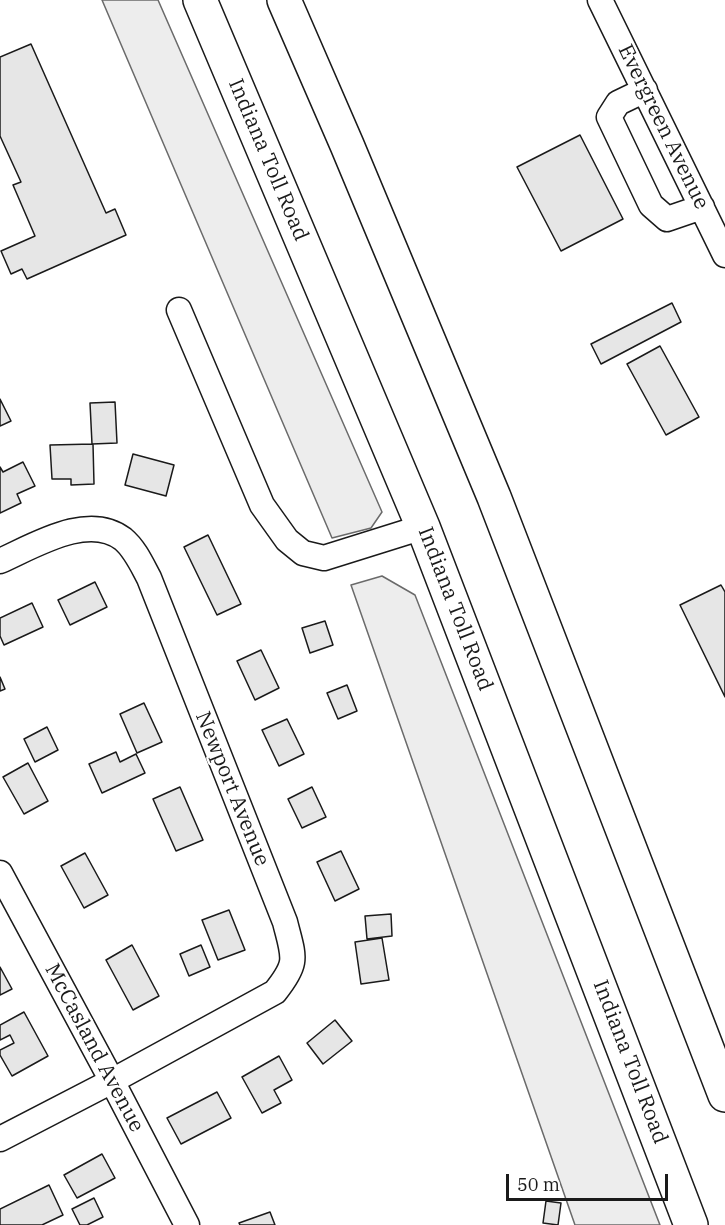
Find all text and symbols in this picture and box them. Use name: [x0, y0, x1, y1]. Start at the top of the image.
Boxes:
street label: Evergreen Avenue: [612, 40, 714, 214]
street label: Indiana Toll Road: [223, 75, 313, 245]
street label: Indiana Toll Road: [412, 524, 498, 694]
street label: Newport Avenue: [190, 708, 274, 870]
street label: McCasland Avenue: [39, 960, 149, 1136]
street label: Indiana Toll Road: [587, 977, 673, 1147]
scale bar: [509, 1162, 671, 1200]
text: 50 m: [517, 1173, 560, 1196]

